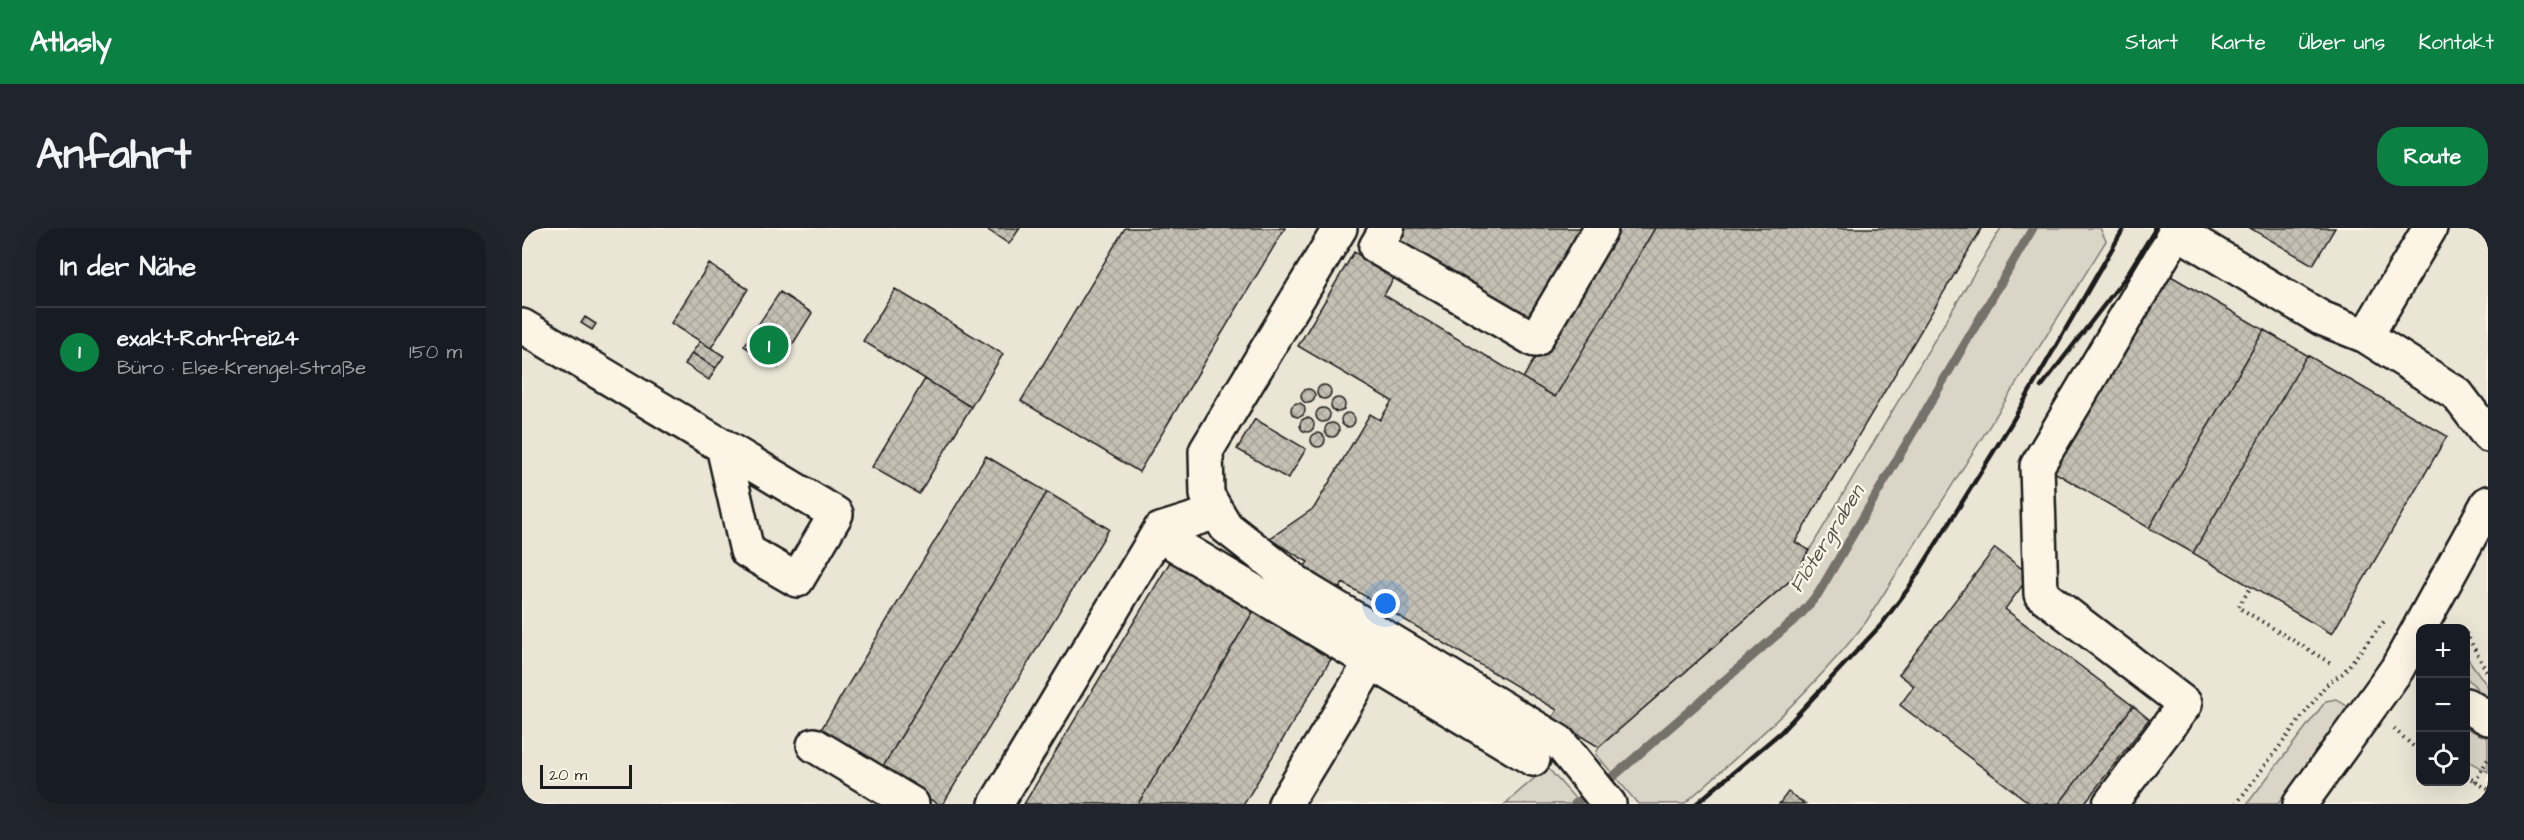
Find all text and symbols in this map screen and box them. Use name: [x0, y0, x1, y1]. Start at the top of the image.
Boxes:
text: Atlasly: [30, 23, 112, 62]
text: Start: [2125, 28, 2178, 57]
text: Karte: [2211, 28, 2266, 57]
text: Über uns: [2299, 28, 2385, 57]
text: Kontakt: [2418, 28, 2494, 57]
text: Anfahrt: [36, 127, 191, 185]
button: Route: [2377, 127, 2488, 186]
text: In der Nähe: [60, 249, 196, 285]
pin: 1: [750, 322, 788, 368]
text: exakt-Rohrfrei24: [117, 323, 299, 354]
text: 1: [78, 338, 81, 366]
text: 150 m: [409, 338, 462, 366]
text: Büro · Else-Krengel-Straße: [117, 354, 366, 382]
water label: Flötergraben: [1783, 478, 1873, 599]
your location: [1371, 589, 1400, 618]
map controls: [2416, 624, 2470, 786]
button: +: [2416, 624, 2470, 678]
button: −: [2416, 678, 2470, 732]
button: locate: [2416, 732, 2470, 786]
scale bar: [540, 762, 632, 790]
text: 20 m: [549, 764, 587, 786]

